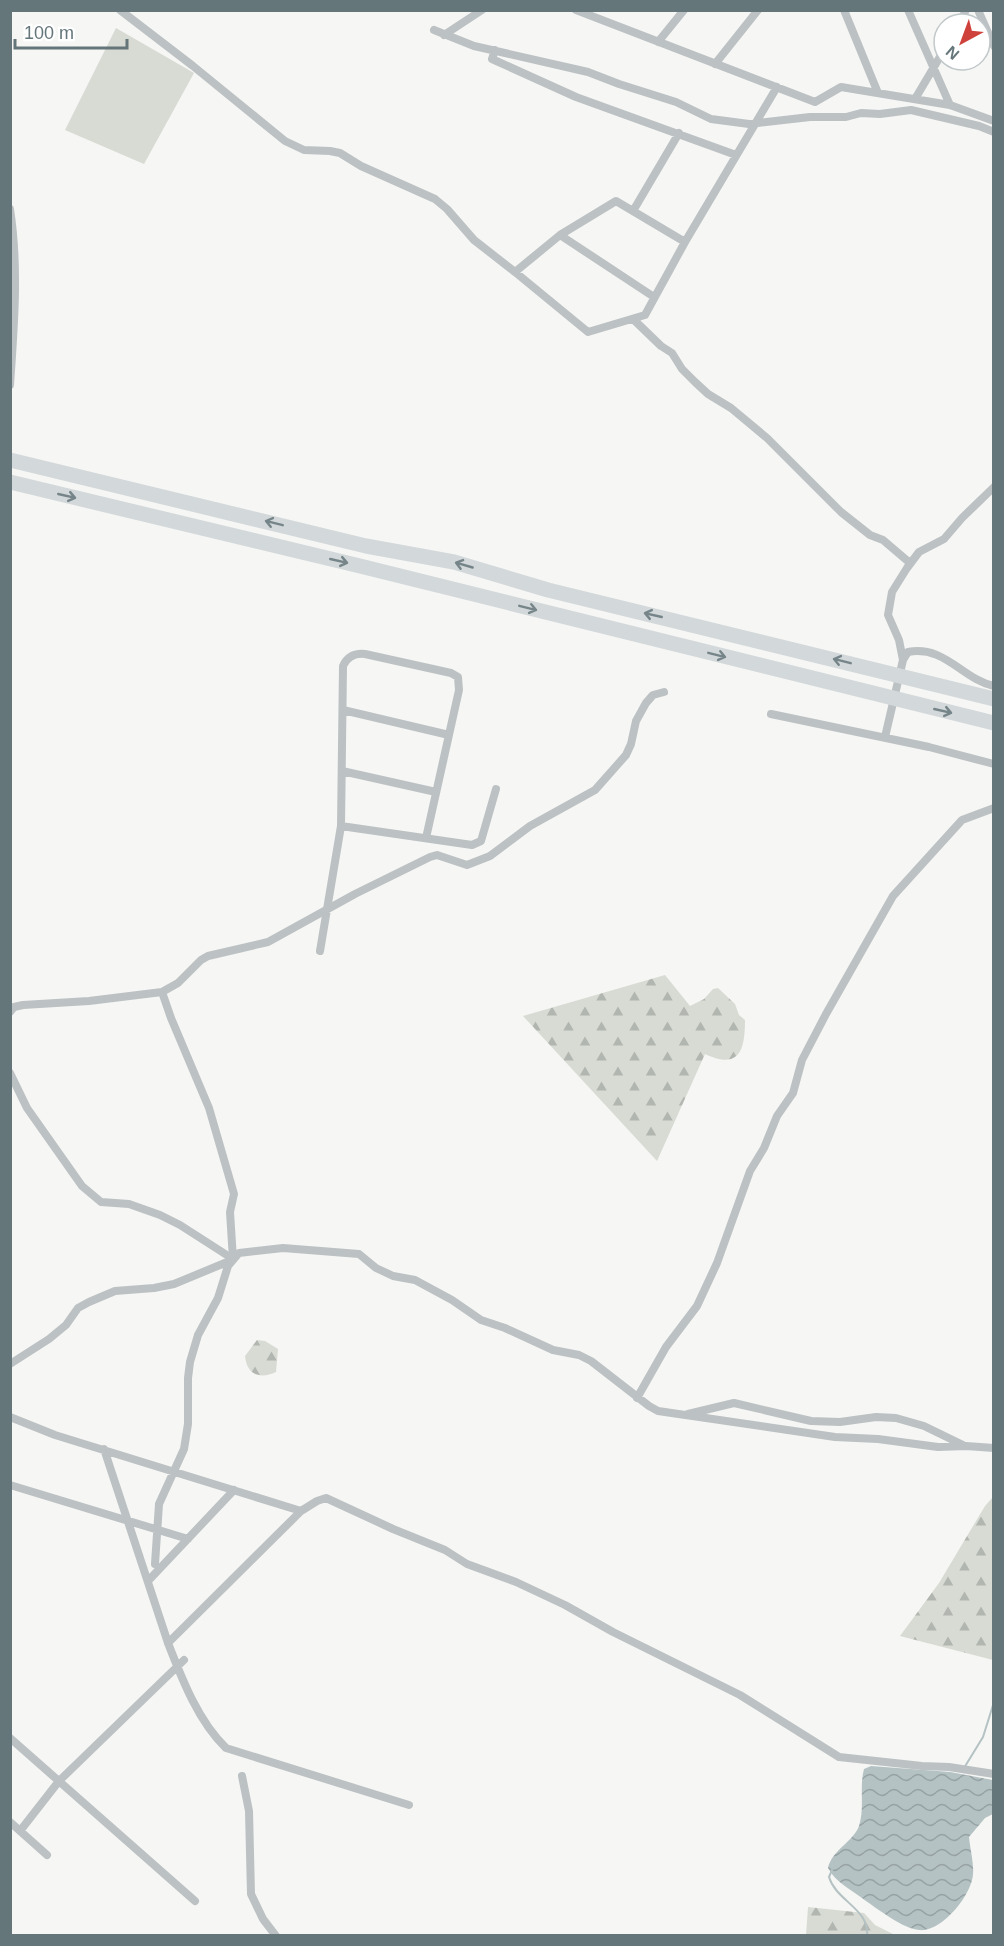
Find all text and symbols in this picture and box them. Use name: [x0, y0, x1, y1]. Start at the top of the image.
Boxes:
scale bar: [15, 12, 128, 50]
north arrow: [932, 12, 992, 72]
text: 100 m: [24, 23, 74, 43]
text: N: [943, 43, 962, 63]
one-way arrow: [58, 491, 77, 503]
one-way arrow: [265, 517, 284, 529]
one-way arrow: [329, 556, 348, 568]
one-way arrow: [455, 559, 474, 570]
one-way arrow: [518, 603, 537, 615]
one-way arrow: [644, 608, 663, 620]
one-way arrow: [707, 650, 726, 662]
one-way arrow: [833, 655, 852, 666]
one-way arrow: [934, 706, 953, 718]

